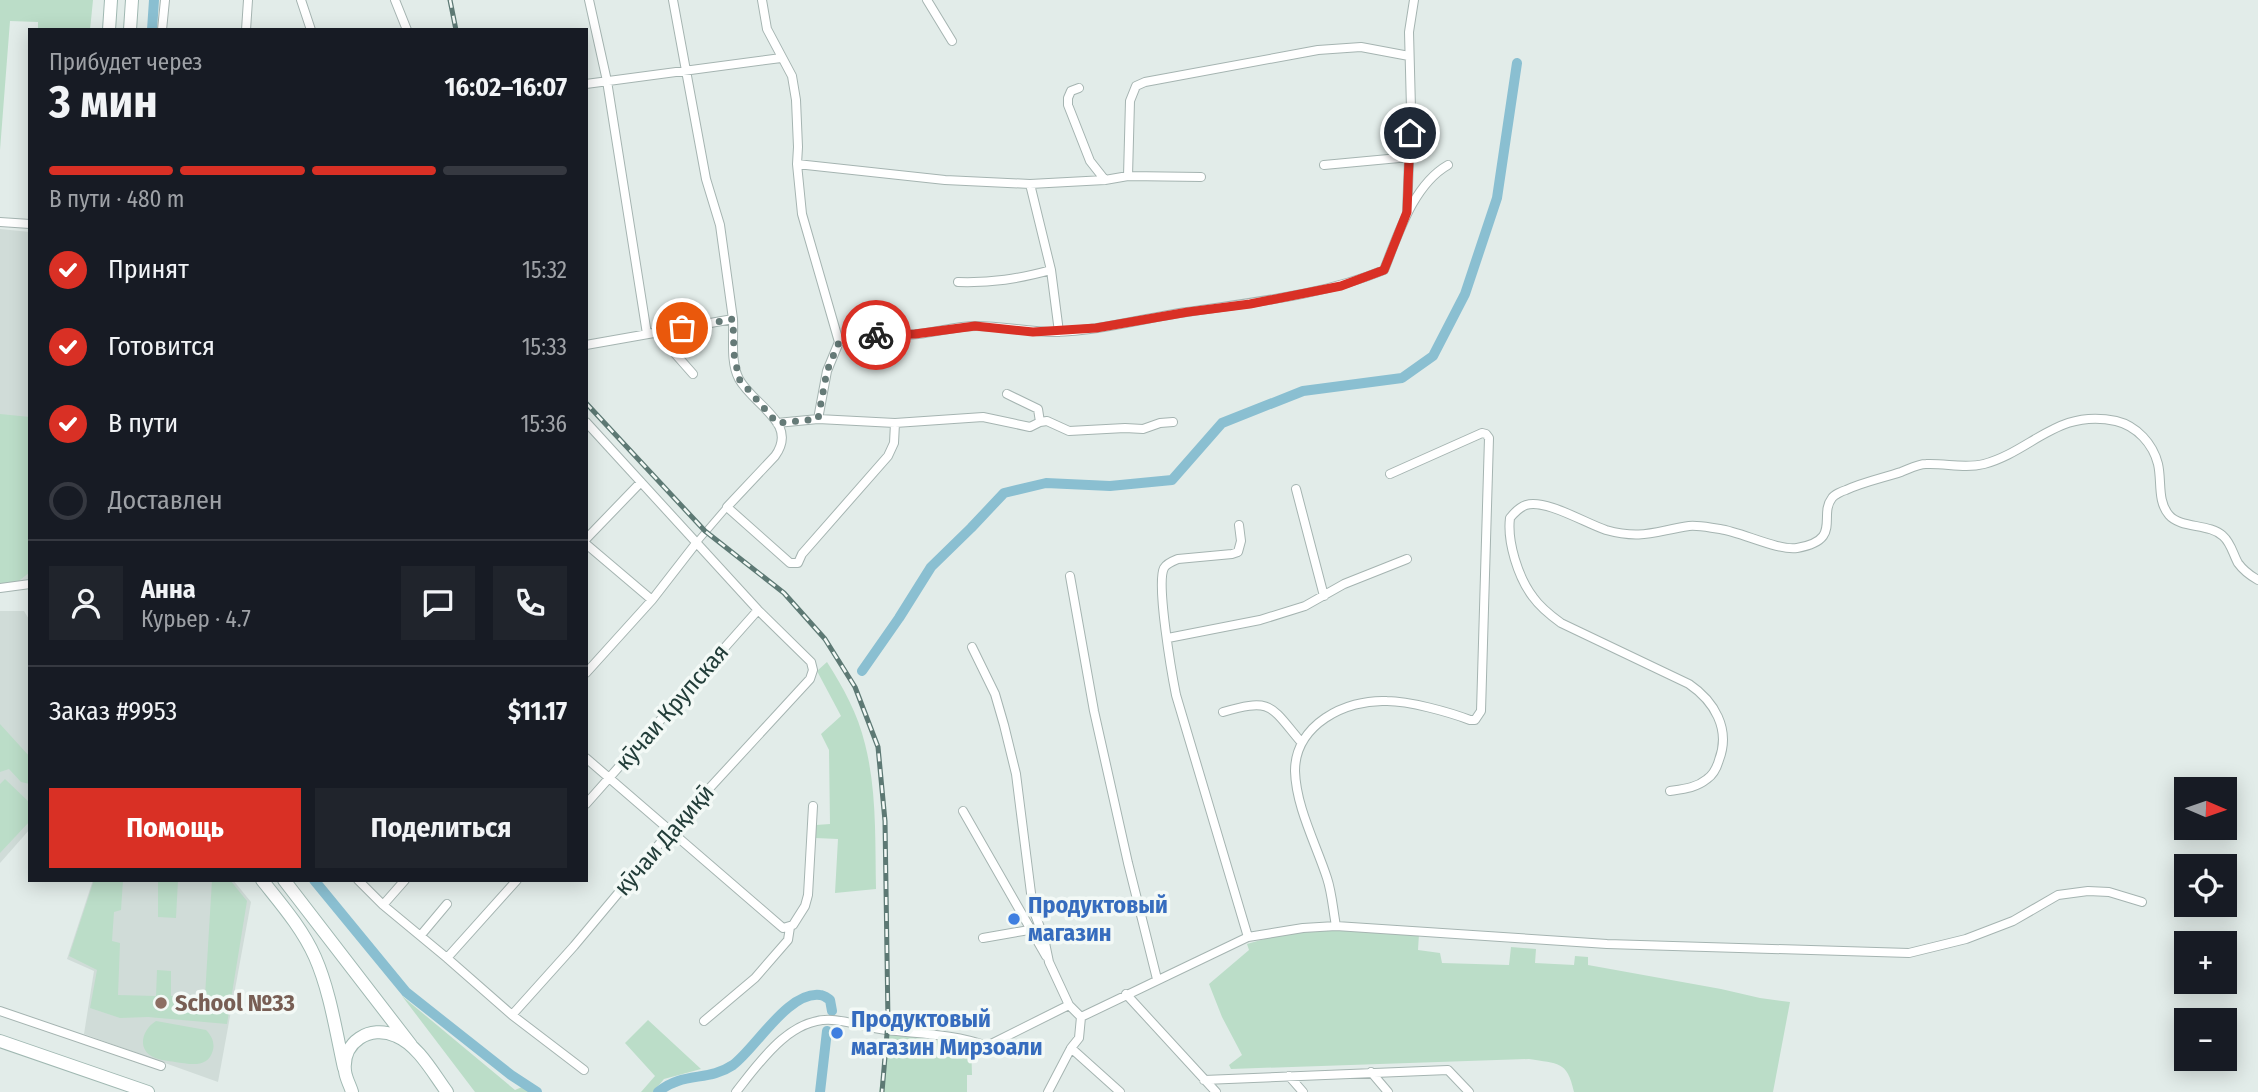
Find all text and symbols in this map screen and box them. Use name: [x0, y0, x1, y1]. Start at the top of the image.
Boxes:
text: Прибудет через: [49, 48, 202, 76]
text: 16:02–16:07: [445, 72, 567, 103]
text: 3 мин: [49, 74, 158, 129]
pin: [1380, 103, 1440, 163]
icon: home: [1391, 114, 1429, 152]
text: В пути · 480 m: [49, 185, 185, 213]
icon: check: [49, 251, 87, 289]
text: Принят: [108, 254, 189, 285]
text: 15:32: [522, 256, 567, 284]
pin: [652, 298, 712, 358]
courier: [841, 300, 911, 370]
icon: bag: [663, 309, 701, 347]
icon: bike: [857, 316, 895, 354]
icon: check: [49, 328, 87, 366]
text: Готовится: [108, 331, 215, 362]
text: 15:33: [522, 333, 567, 361]
icon: check: [49, 405, 87, 443]
text: В пути: [108, 408, 178, 439]
text: 15:36: [521, 410, 567, 438]
text: Доставлен: [108, 485, 223, 516]
button: person: [49, 566, 123, 640]
button: chat: [401, 566, 475, 640]
button: phone: [493, 566, 567, 640]
text: Анна: [141, 574, 196, 605]
text: Курьер · 4.7: [141, 605, 251, 633]
street label: кӯчаи Крупская: [610, 638, 734, 776]
text: Заказ #9953: [49, 696, 177, 727]
text: $11.17: [508, 696, 567, 727]
north arrow: [2174, 777, 2236, 840]
map controls: [2174, 777, 2237, 1071]
street label: кӯчаи Дақиқӣ: [608, 779, 720, 901]
button: Помощь: [49, 788, 301, 868]
button: Поделиться: [315, 788, 567, 868]
button: locate: [2174, 854, 2237, 917]
place label: Продуктовый магазин: [1028, 891, 1168, 947]
marker: Продуктовый магазин: [1006, 911, 1022, 927]
button: +: [2174, 931, 2237, 994]
place label: School №33: [175, 989, 295, 1017]
marker: School №33: [153, 995, 169, 1011]
place label: Продуктовый магазин Мирзоали: [851, 1005, 1043, 1061]
button: −: [2174, 1008, 2237, 1071]
marker: Продуктовый магазин Мирзоали: [829, 1025, 845, 1041]

